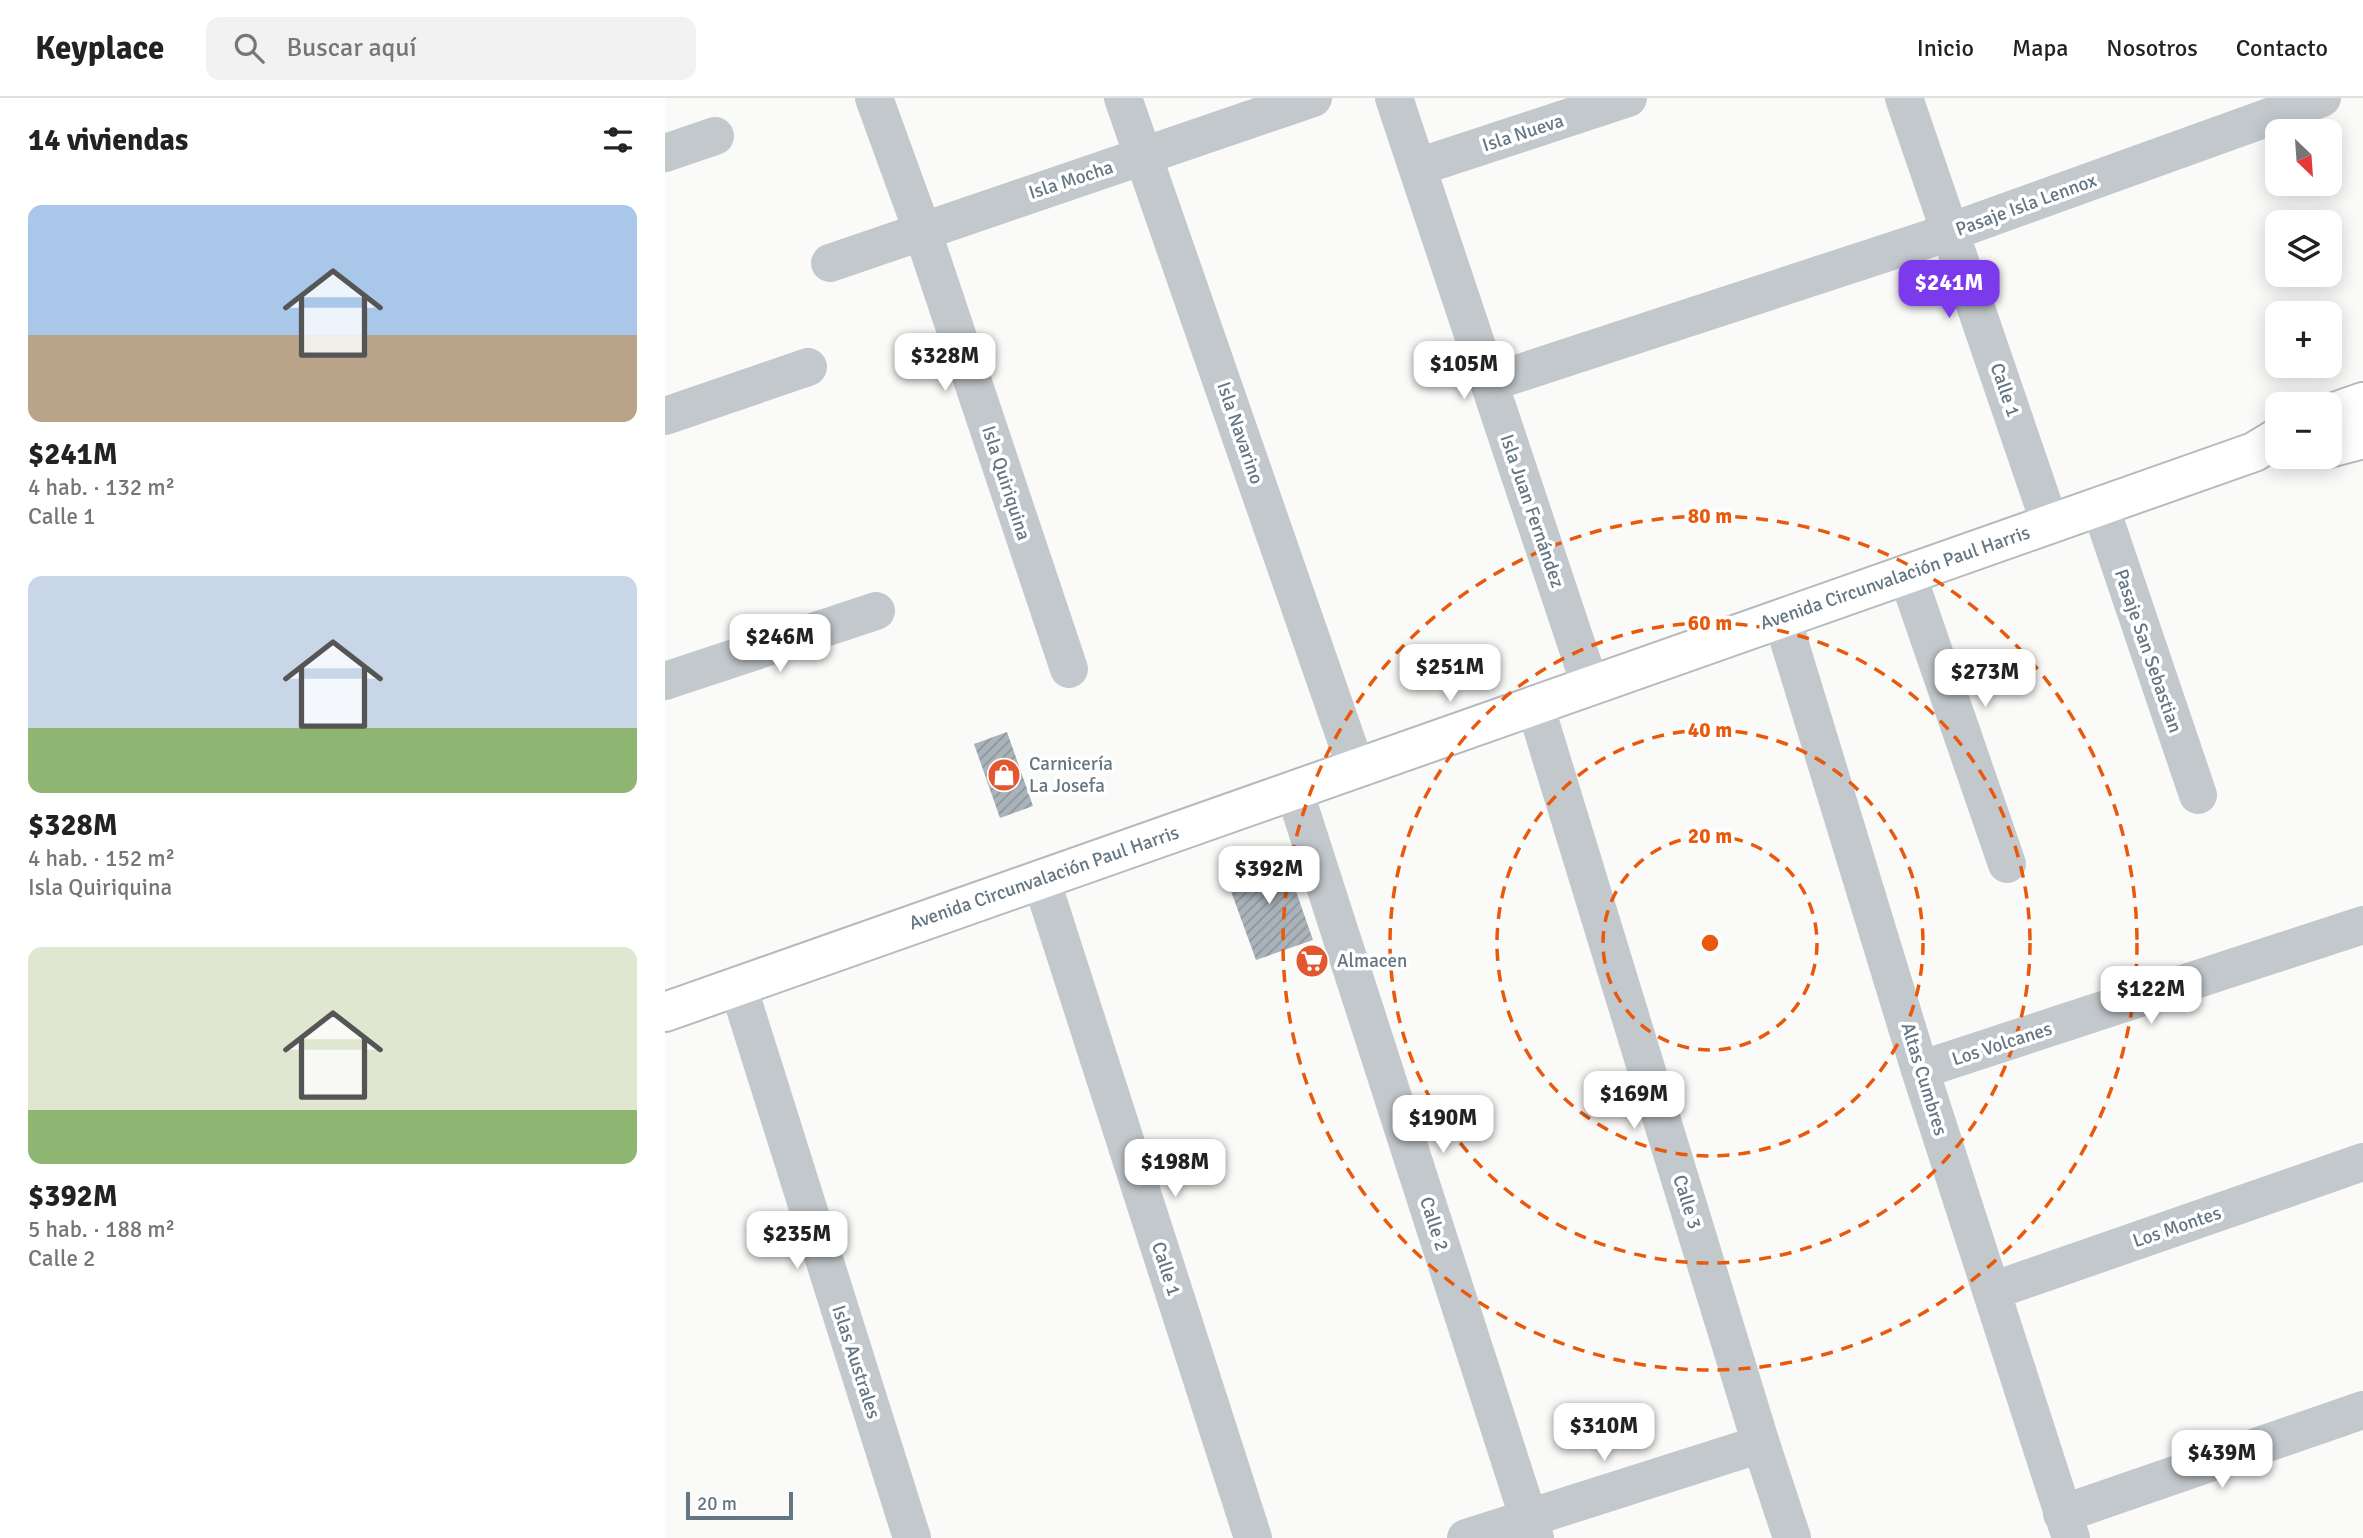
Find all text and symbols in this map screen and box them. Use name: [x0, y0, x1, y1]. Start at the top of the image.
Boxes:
search box: [206, 17, 696, 80]
text: Keyplace: [35, 28, 164, 69]
icon: search: [230, 29, 268, 67]
text: Buscar aquí: [286, 32, 416, 64]
text: Inicio: [1917, 33, 1974, 63]
text: Mapa: [2012, 33, 2068, 63]
text: Nosotros: [2106, 33, 2198, 63]
text: Contacto: [2236, 33, 2328, 63]
street label: Isla Nueva: [1479, 109, 1567, 157]
north arrow: [2265, 119, 2341, 196]
map controls: [2265, 119, 2342, 469]
icon: filters: [599, 121, 637, 159]
text: 14 viviendas: [28, 122, 188, 159]
street label: Isla Mocha: [1026, 155, 1116, 205]
street label: Pasaje Isla Lennox: [1952, 168, 2100, 242]
button: layers: [2265, 210, 2342, 287]
icon: home: [270, 250, 396, 376]
pin: $241M: [1900, 260, 1998, 320]
text: $241M: [1915, 268, 1983, 297]
button: +: [2265, 301, 2342, 378]
pin: $328M: [896, 334, 994, 393]
text: $328M: [911, 341, 979, 370]
pin: $105M: [1415, 342, 1513, 401]
text: $105M: [1430, 349, 1498, 378]
street label: Calle 1: [1985, 360, 2025, 420]
street label: Isla Navarino: [1211, 379, 1269, 487]
button: −: [2265, 392, 2342, 469]
street label: Isla Quiriquina: [976, 423, 1036, 543]
street label: Isla Juan Fernández: [1494, 431, 1570, 591]
text: $241M: [28, 436, 118, 473]
text: 4 hab. · 132 m²: [28, 473, 175, 502]
text: Calle 1: [28, 502, 95, 531]
text: 80 m: [1688, 503, 1732, 529]
street label: Avenida Circunvalación Paul Harris: [1757, 520, 2033, 636]
street label: Pasaje San Sebastian: [2109, 566, 2187, 736]
text: 60 m: [1688, 610, 1732, 636]
pin: $246M: [731, 614, 829, 674]
icon: home: [270, 621, 396, 747]
text: $246M: [746, 622, 814, 651]
pin: $251M: [1401, 644, 1499, 704]
pin: $273M: [1936, 650, 2034, 709]
text: $251M: [1416, 652, 1484, 681]
text: $273M: [1951, 657, 2019, 686]
text: 40 m: [1688, 717, 1732, 743]
place label: Carnicería La Josefa: [1029, 752, 1113, 798]
shop icon: Carnicería La Josefa: [985, 756, 1023, 794]
text: $328M: [28, 807, 118, 844]
street label: Avenida Circunvalación Paul Harris: [906, 820, 1182, 936]
text: 20 m: [1688, 823, 1732, 849]
text: 4 hab. · 152 m²: [28, 844, 175, 873]
pin: $392M: [1220, 846, 1318, 906]
text: $392M: [1235, 854, 1303, 883]
text: Isla Quiriquina: [28, 873, 172, 902]
centre of rings: [1698, 931, 1722, 955]
supermarket icon: Almacen: [1293, 942, 1331, 980]
place label: Almacen: [1337, 949, 1407, 973]
pin: $122M: [2102, 967, 2200, 1026]
text: $122M: [2117, 974, 2185, 1003]
icon: home: [270, 992, 396, 1118]
street label: Los Volcanes: [1949, 1017, 2055, 1071]
street label: Altas Cumbres: [1895, 1020, 1953, 1138]
pin: $169M: [1585, 1072, 1683, 1131]
text: $169M: [1600, 1079, 1668, 1108]
pin: $190M: [1394, 1096, 1492, 1155]
text: $190M: [1409, 1103, 1477, 1132]
pin: $198M: [1126, 1140, 1224, 1199]
text: $198M: [1141, 1147, 1209, 1176]
street label: Calle 3: [1667, 1172, 1707, 1232]
text: $392M: [28, 1178, 118, 1215]
street label: Calle 2: [1414, 1194, 1454, 1254]
street label: Los Montes: [2130, 1201, 2224, 1253]
pin: $235M: [748, 1212, 846, 1271]
text: 5 hab. · 188 m²: [28, 1215, 175, 1244]
text: $235M: [763, 1219, 831, 1248]
street label: Calle 1: [1146, 1239, 1186, 1299]
text: Calle 2: [28, 1244, 95, 1273]
street label: Islas Australes: [826, 1302, 886, 1422]
pin: $310M: [1555, 1404, 1653, 1463]
text: $310M: [1570, 1411, 1638, 1440]
pin: $439M: [2173, 1430, 2271, 1490]
text: $439M: [2188, 1438, 2256, 1467]
scale bar: [686, 1489, 793, 1521]
text: 20 m: [697, 1492, 737, 1516]

